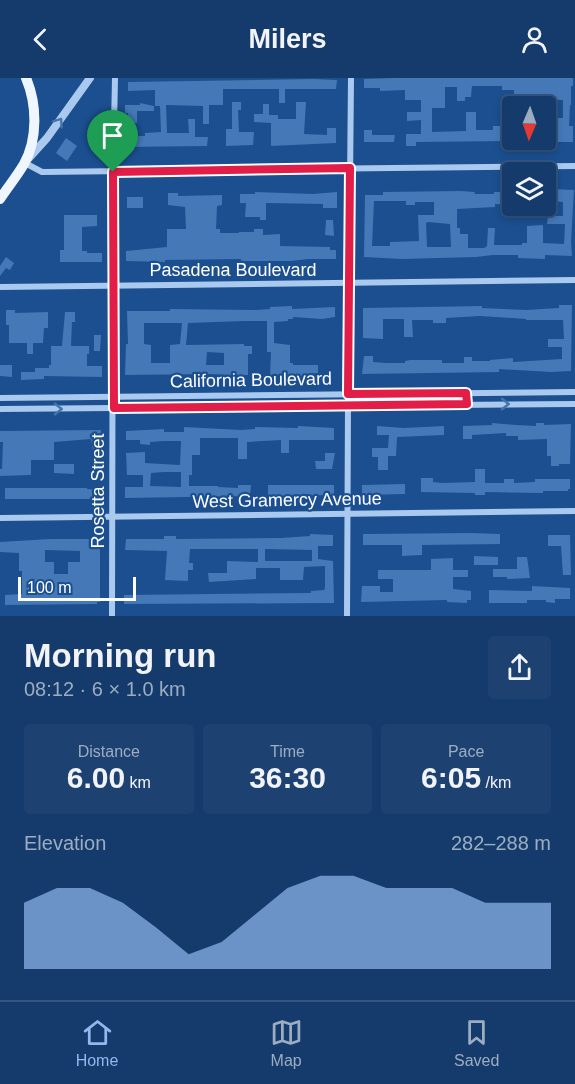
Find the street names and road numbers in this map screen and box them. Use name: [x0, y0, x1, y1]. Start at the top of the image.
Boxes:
street label: Pasadena Boulevard: [149, 260, 317, 280]
street label: California Boulevard: [170, 369, 332, 391]
street label: Rosetta Street: [88, 433, 108, 549]
street label: West Gramercy Avenue: [192, 488, 382, 512]

